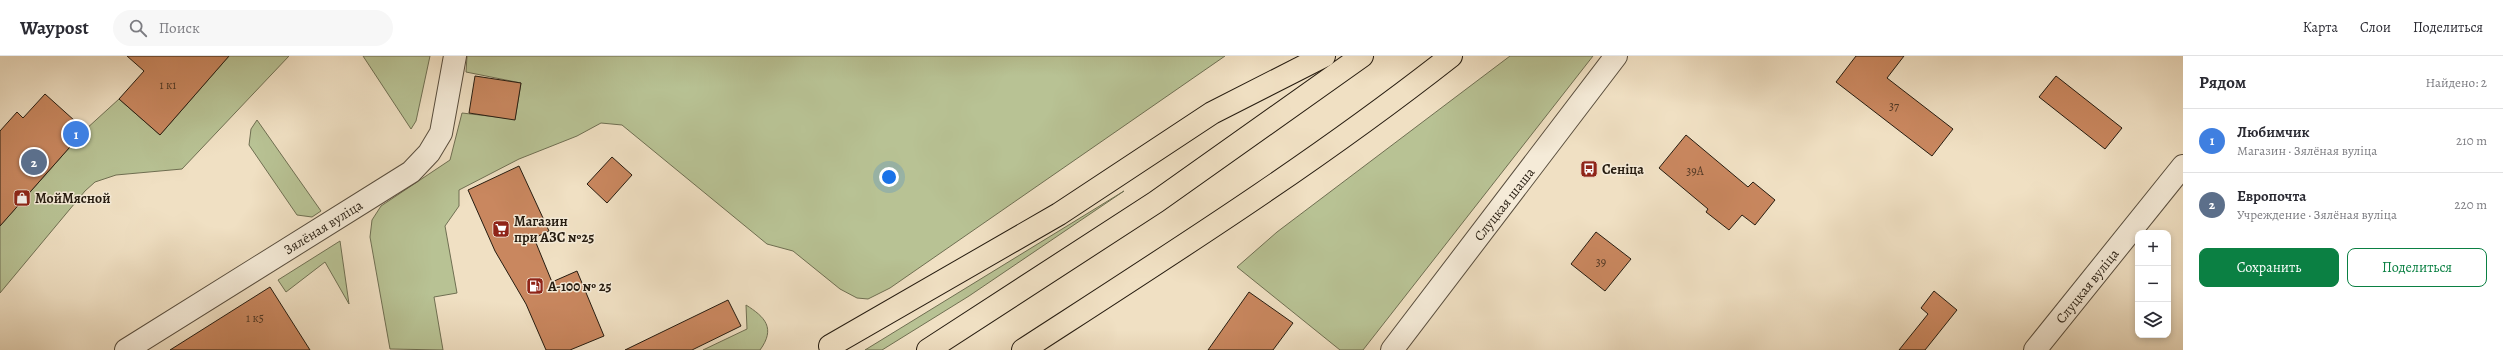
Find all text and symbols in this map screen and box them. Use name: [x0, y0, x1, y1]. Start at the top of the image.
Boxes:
search box: [113, 10, 393, 46]
text: Waypost: [20, 15, 89, 41]
icon: search: [127, 17, 149, 39]
text: Поиск: [159, 18, 200, 38]
text: Карта: [2303, 18, 2338, 37]
text: Слои: [2360, 18, 2391, 37]
text: Поделиться: [2413, 18, 2483, 37]
text: Рядом: [2199, 71, 2246, 94]
text: Найдено: 2: [2426, 74, 2487, 91]
house number: 1 к1: [160, 77, 176, 93]
house number: 37: [1889, 98, 1900, 114]
pin: 1: [63, 119, 89, 149]
text: Любимчик: [2237, 122, 2310, 142]
text: 1: [2210, 132, 2214, 149]
text: 210 m: [2456, 132, 2487, 149]
text: Магазин · Зялёная вуліца: [2237, 142, 2377, 159]
pin: 2: [21, 147, 47, 177]
bus stop icon: Сеніца: [1579, 159, 1599, 179]
place label: Сеніца: [1602, 160, 1644, 179]
street label: Слуцкая шаша: [1470, 163, 1539, 245]
house number: 39А: [1686, 163, 1705, 179]
your location: [879, 167, 899, 187]
text: Европочта: [2237, 186, 2306, 206]
shop icon: МойМясной: [12, 188, 32, 208]
place label: МойМясной: [35, 189, 110, 208]
street label: Зялёная вуліца: [280, 195, 367, 259]
text: 2: [2209, 196, 2215, 213]
text: 220 m: [2454, 196, 2487, 213]
text: Учреждение · Зялёная вуліца: [2237, 206, 2397, 223]
place label: Магазин при АЗС №25: [514, 212, 594, 247]
supermarket icon: Магазин при АЗС №25: [491, 219, 511, 239]
map controls: [2135, 230, 2171, 338]
button: +: [2135, 230, 2171, 266]
street label: Слуцкая вуліца: [2051, 245, 2124, 328]
button: Сохранить: [2199, 248, 2339, 287]
button: Поделиться: [2347, 248, 2487, 287]
house number: 39: [1596, 254, 1606, 270]
button: −: [2135, 266, 2171, 302]
fuel station icon: А-100 № 25: [525, 276, 545, 296]
place label: А-100 № 25: [547, 277, 611, 296]
button: layers: [2135, 302, 2171, 338]
house number: 1 к5: [246, 310, 264, 326]

